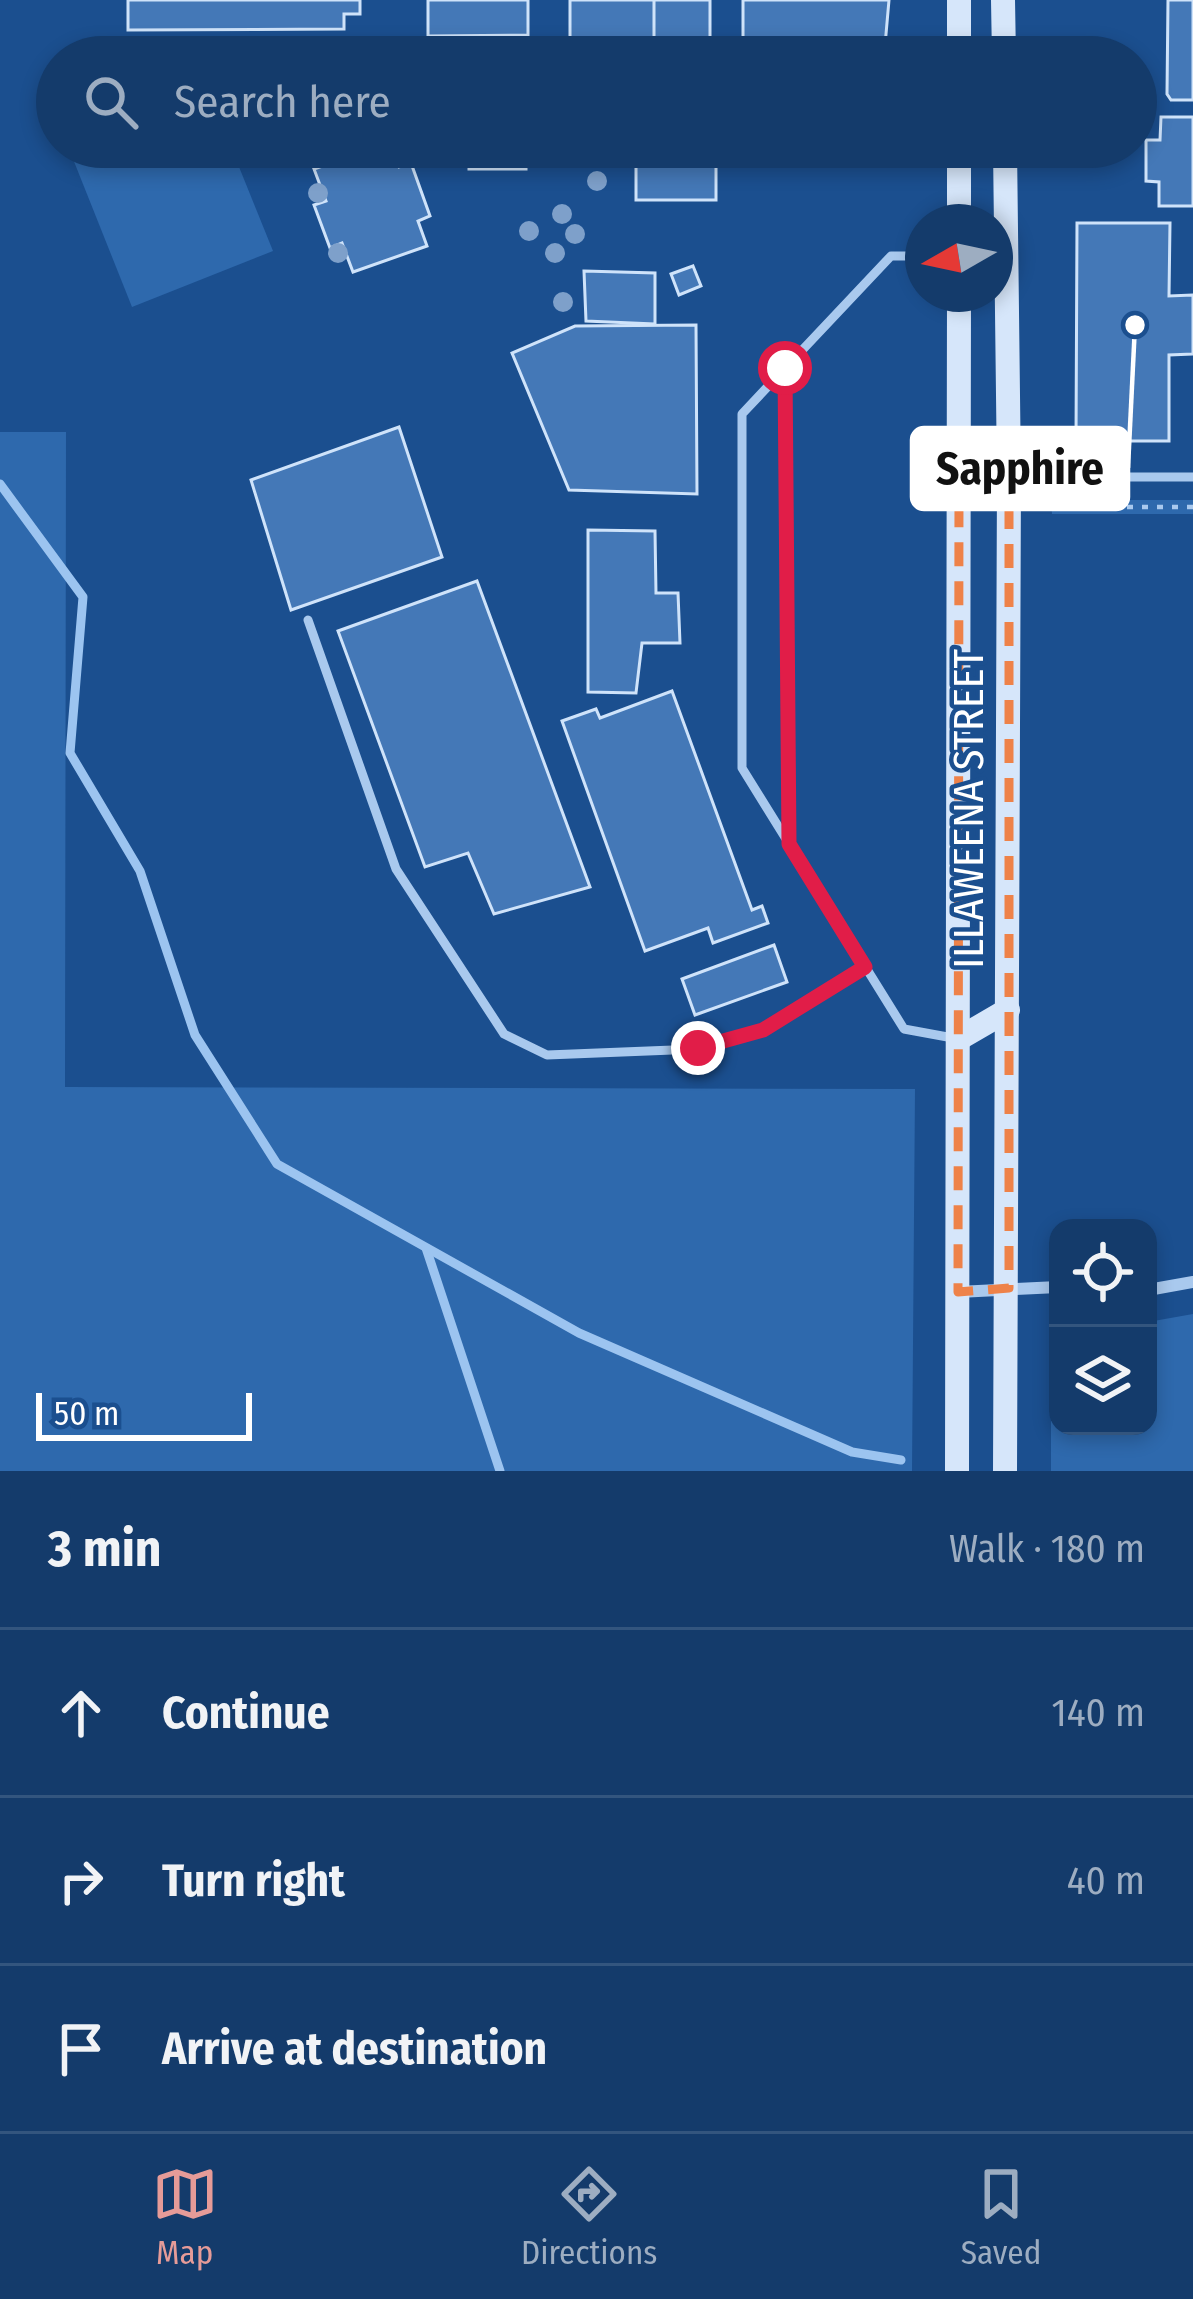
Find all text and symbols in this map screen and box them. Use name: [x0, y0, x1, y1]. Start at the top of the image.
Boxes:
search box: [36, 36, 1157, 168]
icon: search: [78, 69, 144, 135]
text: Search here: [174, 75, 391, 129]
north arrow: [905, 204, 1013, 312]
route start: [758, 341, 812, 395]
callout: Sapphire: [912, 428, 1128, 509]
text: Sapphire: [936, 442, 1104, 496]
street label: ILLAWEENA STREET: [944, 649, 994, 969]
route end: [671, 1021, 725, 1075]
map controls: [1049, 1219, 1157, 1435]
button: locate: [1049, 1219, 1157, 1327]
button: layers: [1049, 1327, 1157, 1435]
scale bar: [36, 1387, 252, 1440]
text: 50 m: [54, 1394, 119, 1434]
text: 3 min: [48, 1518, 162, 1580]
text: Walk · 180 m: [949, 1526, 1145, 1572]
icon: ahead: [48, 1680, 114, 1746]
text: Continue: [162, 1686, 330, 1740]
text: 140 m: [1051, 1690, 1145, 1736]
icon: right: [48, 1848, 114, 1914]
text: Turn right: [162, 1854, 345, 1908]
text: 40 m: [1067, 1858, 1145, 1904]
icon: arrive: [48, 2016, 114, 2082]
text: Arrive at destination: [162, 2022, 547, 2076]
tab: Map: [152, 2161, 218, 2273]
tab: Directions: [521, 2161, 657, 2273]
tab: Saved: [961, 2161, 1041, 2273]

